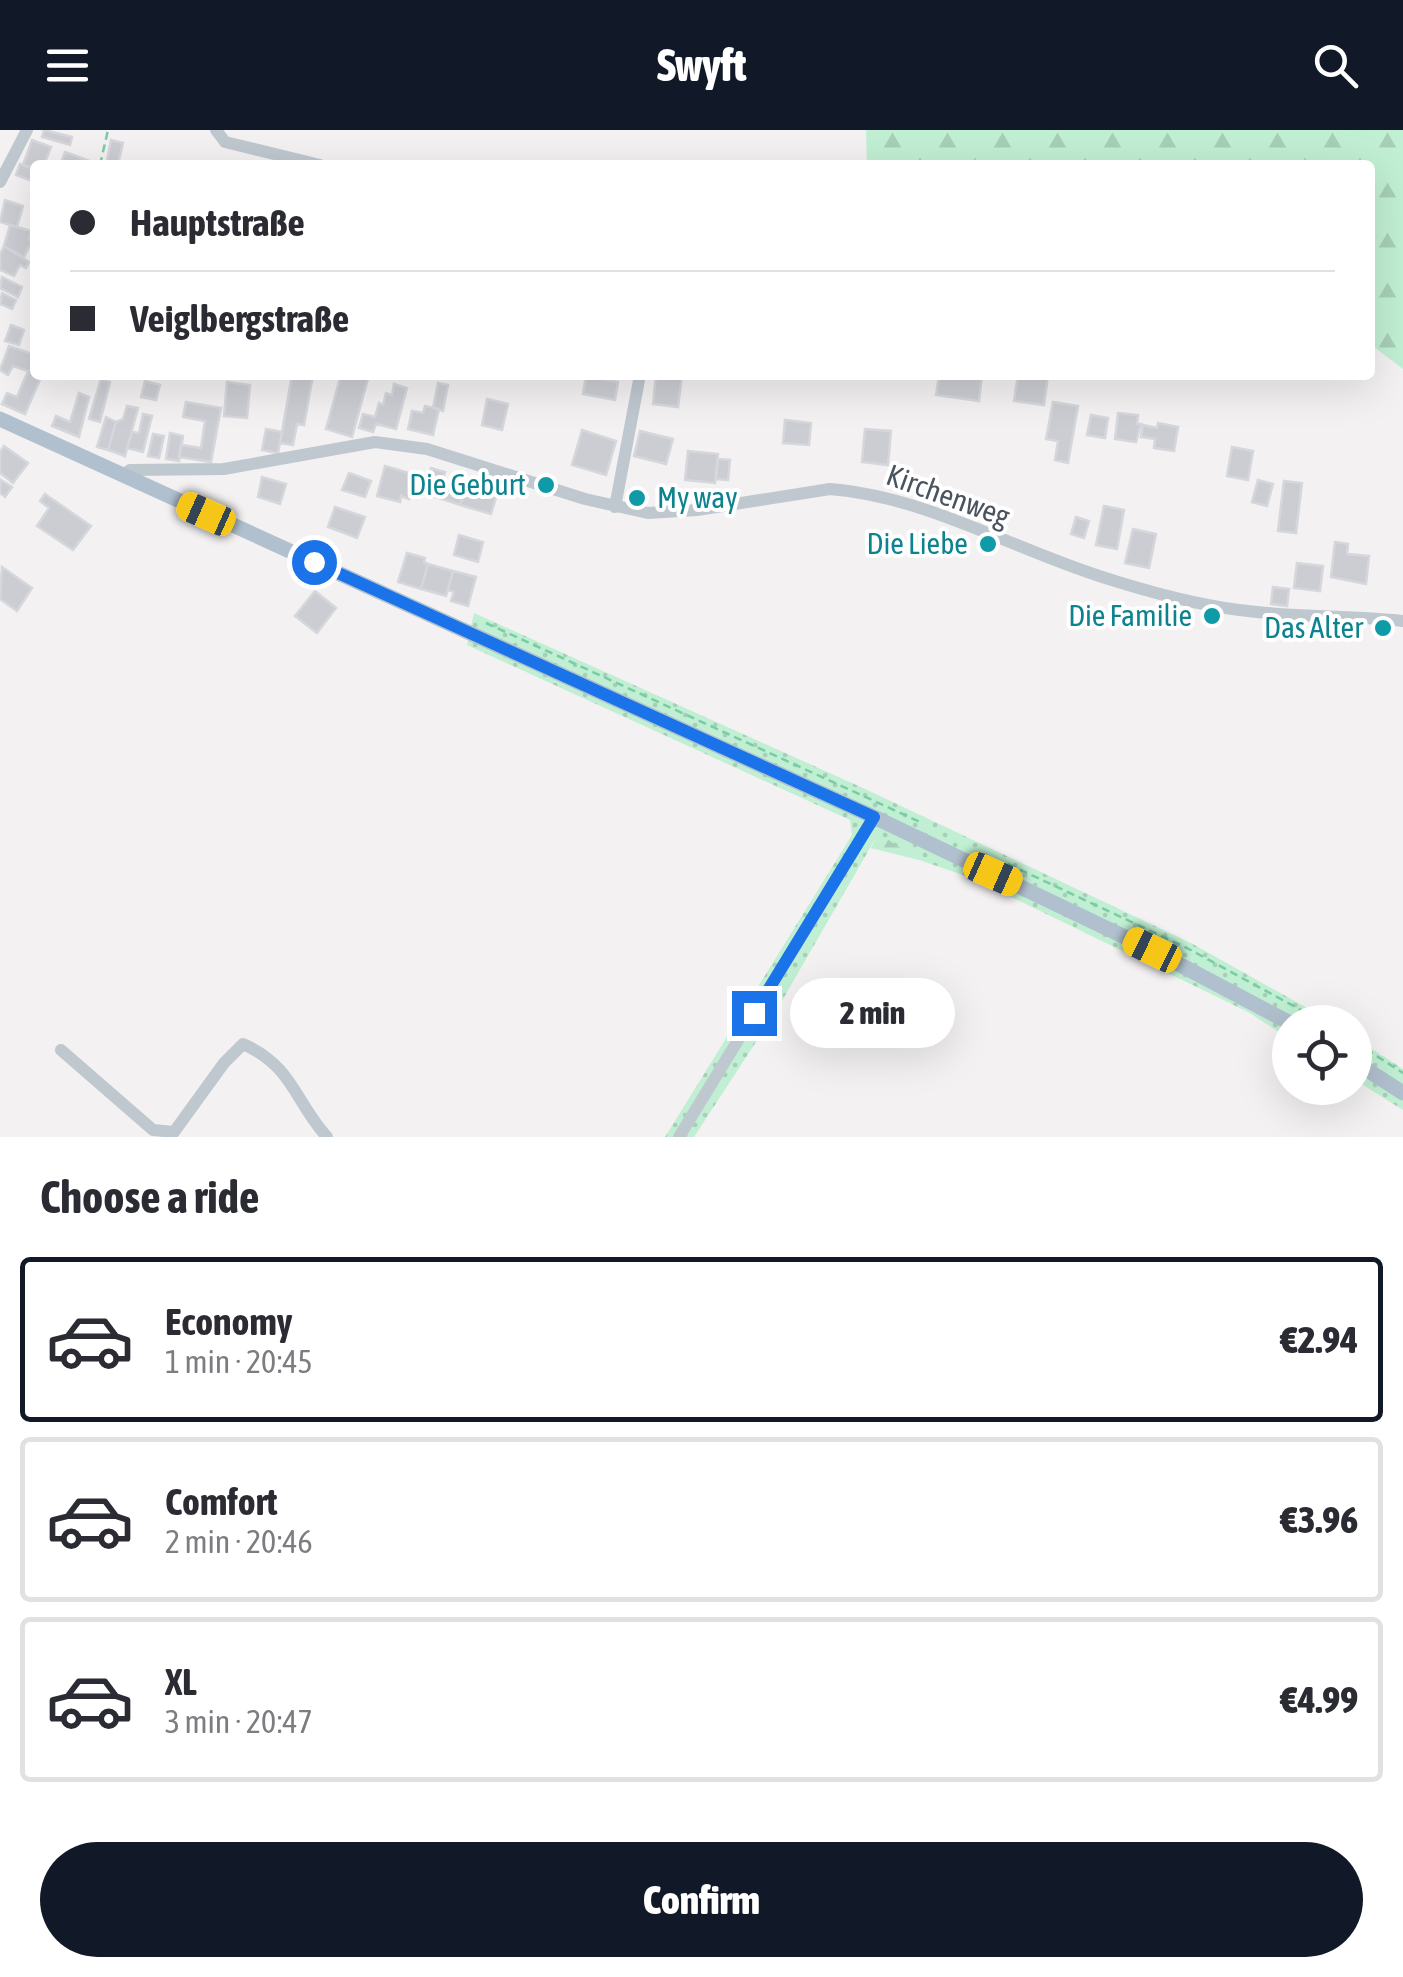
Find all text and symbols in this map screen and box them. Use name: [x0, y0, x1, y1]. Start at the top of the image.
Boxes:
icon: menu: [40, 38, 95, 93]
icon: search: [1308, 38, 1363, 93]
text: Swyft: [657, 39, 746, 91]
text: Hauptstraße: [130, 201, 305, 244]
text: Veiglbergstraße: [130, 297, 349, 340]
street label: Kirchenweg: [882, 457, 1015, 533]
place label: Die Geburt: [409, 467, 526, 501]
marker: Die Geburt: [535, 474, 557, 496]
place label: My way: [657, 480, 738, 514]
marker: My way: [626, 487, 648, 509]
car: [172, 488, 240, 540]
place label: Die Liebe: [867, 526, 968, 560]
marker: Die Liebe: [977, 533, 999, 555]
route start: [292, 540, 337, 585]
place label: Die Familie: [1068, 598, 1192, 632]
marker: Die Familie: [1201, 605, 1223, 627]
place label: Das Alter: [1264, 610, 1364, 644]
marker: Das Alter: [1372, 617, 1394, 639]
car: [959, 848, 1027, 900]
car: [1118, 923, 1186, 977]
callout: 2 min: [789, 978, 954, 1048]
route end: [732, 991, 777, 1036]
text: 2 min: [840, 994, 905, 1031]
map controls: [1272, 1005, 1372, 1105]
button: locate: [1272, 1005, 1372, 1105]
text: Choose a ride: [40, 1171, 259, 1223]
icon: car: [45, 1295, 135, 1385]
text: Economy: [165, 1300, 292, 1343]
text: €2.94: [1281, 1318, 1358, 1361]
text: 1 min · 20:45: [165, 1343, 312, 1380]
icon: car: [45, 1475, 135, 1565]
text: Comfort: [165, 1480, 277, 1523]
text: €3.96: [1281, 1498, 1358, 1541]
text: 2 min · 20:46: [165, 1523, 312, 1560]
icon: car: [45, 1655, 135, 1745]
text: XL: [165, 1660, 197, 1703]
text: €4.99: [1281, 1678, 1358, 1721]
text: 3 min · 20:47: [165, 1703, 312, 1740]
button: Confirm: [40, 1842, 1363, 1957]

